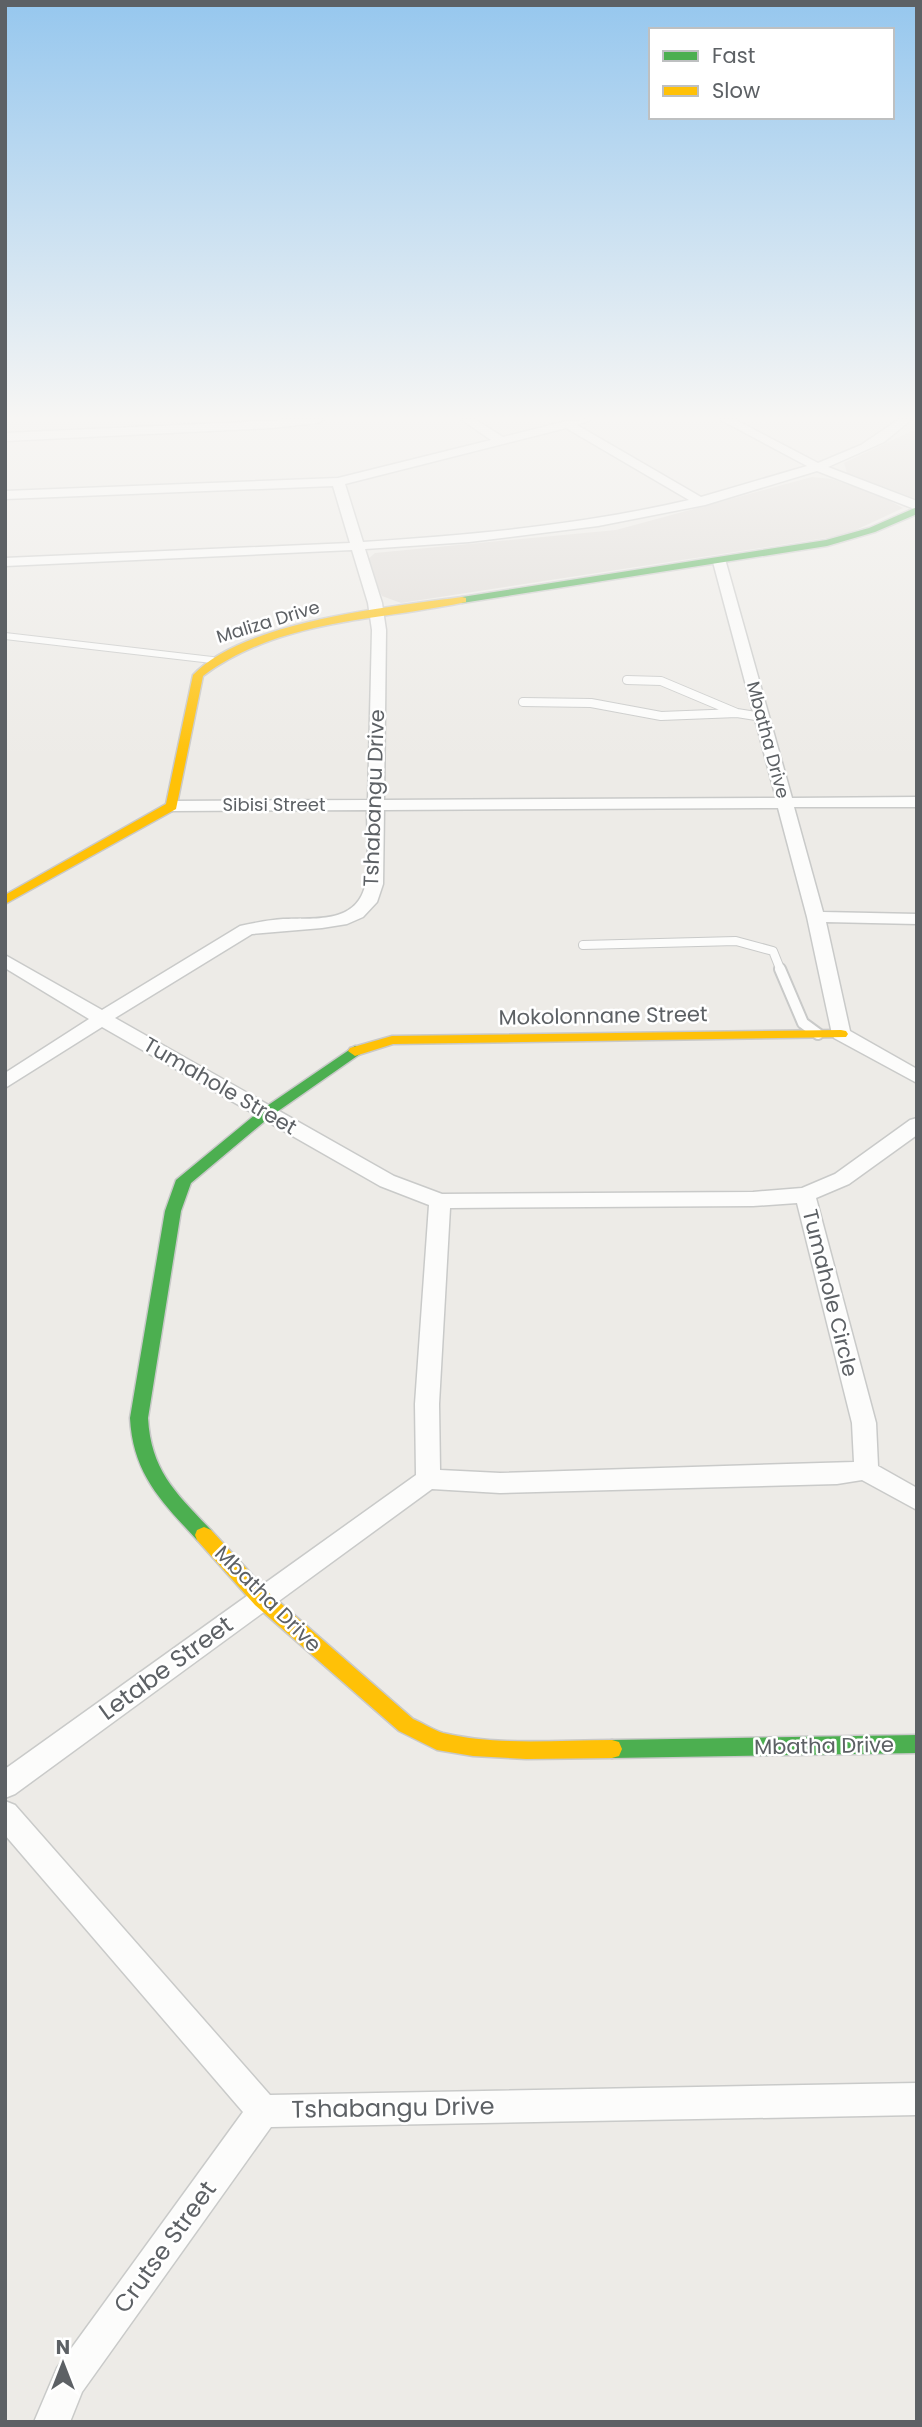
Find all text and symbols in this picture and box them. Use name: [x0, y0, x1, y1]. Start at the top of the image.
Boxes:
legend: [649, 28, 894, 119]
text: Fast: [712, 41, 755, 70]
text: Slow: [712, 76, 760, 105]
street label: Maliza Drive: [213, 594, 323, 649]
street label: Mbatha Drive: [741, 679, 796, 801]
street label: Tshabangu Drive: [356, 709, 391, 887]
street label: Sibisi Street: [223, 792, 325, 817]
street label: Mokolonnane Street: [498, 999, 708, 1032]
street label: Tumahole Street: [138, 1030, 302, 1141]
street label: Tumahole Circle: [796, 1206, 865, 1380]
street label: Mbatha Drive: [209, 1539, 328, 1658]
street label: Letabe Street: [92, 1608, 239, 1727]
street label: Mbatha Drive: [754, 1730, 894, 1761]
street label: Tshabangu Drive: [291, 2089, 495, 2126]
street label: Crutse Street: [105, 2174, 224, 2319]
north arrow: [28, 2329, 98, 2399]
text: N: [56, 2334, 70, 2361]

